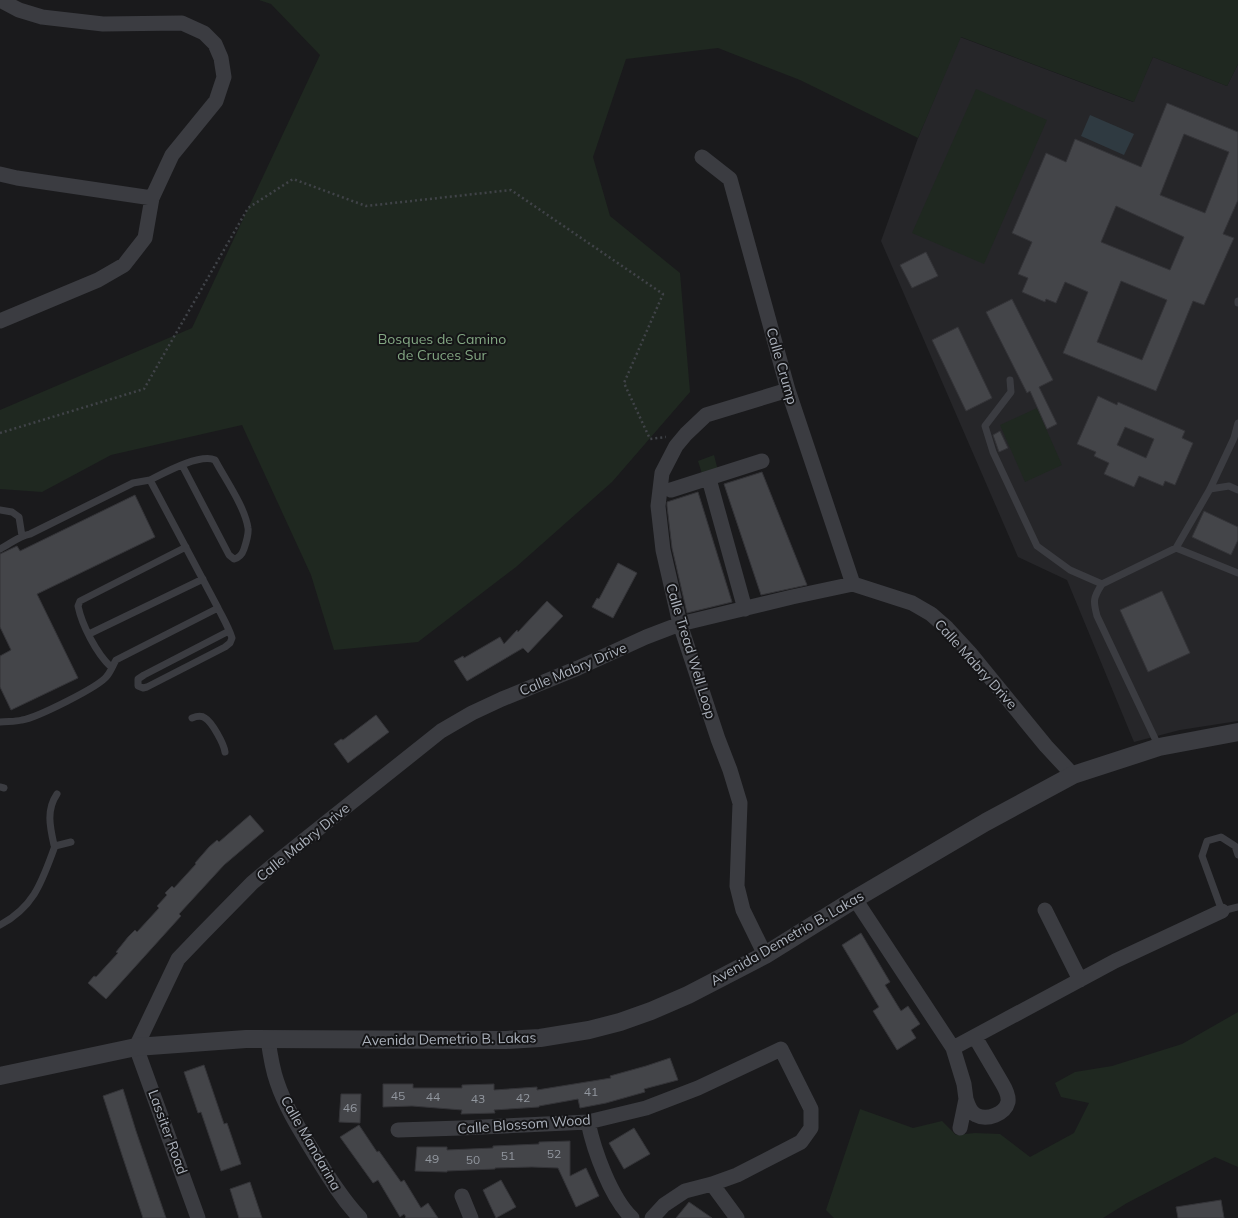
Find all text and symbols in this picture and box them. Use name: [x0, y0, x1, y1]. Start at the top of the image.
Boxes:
street label: Calle Crump: [762, 325, 802, 407]
park label: Bosques de Camino de Cruces Sur: [378, 330, 506, 364]
street label: Calle Tread Well Loop: [662, 581, 720, 721]
street label: Calle Mabry Drive: [931, 615, 1021, 713]
street label: Calle Mabry Drive: [517, 638, 629, 700]
street label: Calle Mabry Drive: [253, 799, 353, 885]
street label: Avenida Demetrio B. Lakas: [707, 887, 867, 989]
street label: Avenida Demetrio B. Lakas: [362, 1028, 536, 1050]
house number: 41: [584, 1084, 598, 1099]
street label: Lassiter Road: [144, 1087, 192, 1177]
house number: 45: [391, 1088, 405, 1103]
house number: 44: [426, 1089, 440, 1104]
house number: 42: [516, 1090, 530, 1105]
house number: 43: [471, 1091, 485, 1106]
street label: Calle Mandarina: [277, 1093, 345, 1193]
house number: 46: [343, 1100, 357, 1115]
street label: Calle Blossom Wood: [457, 1110, 591, 1138]
house number: 52: [547, 1146, 561, 1161]
house number: 51: [501, 1148, 515, 1163]
house number: 49: [425, 1151, 439, 1166]
house number: 50: [466, 1152, 480, 1167]

